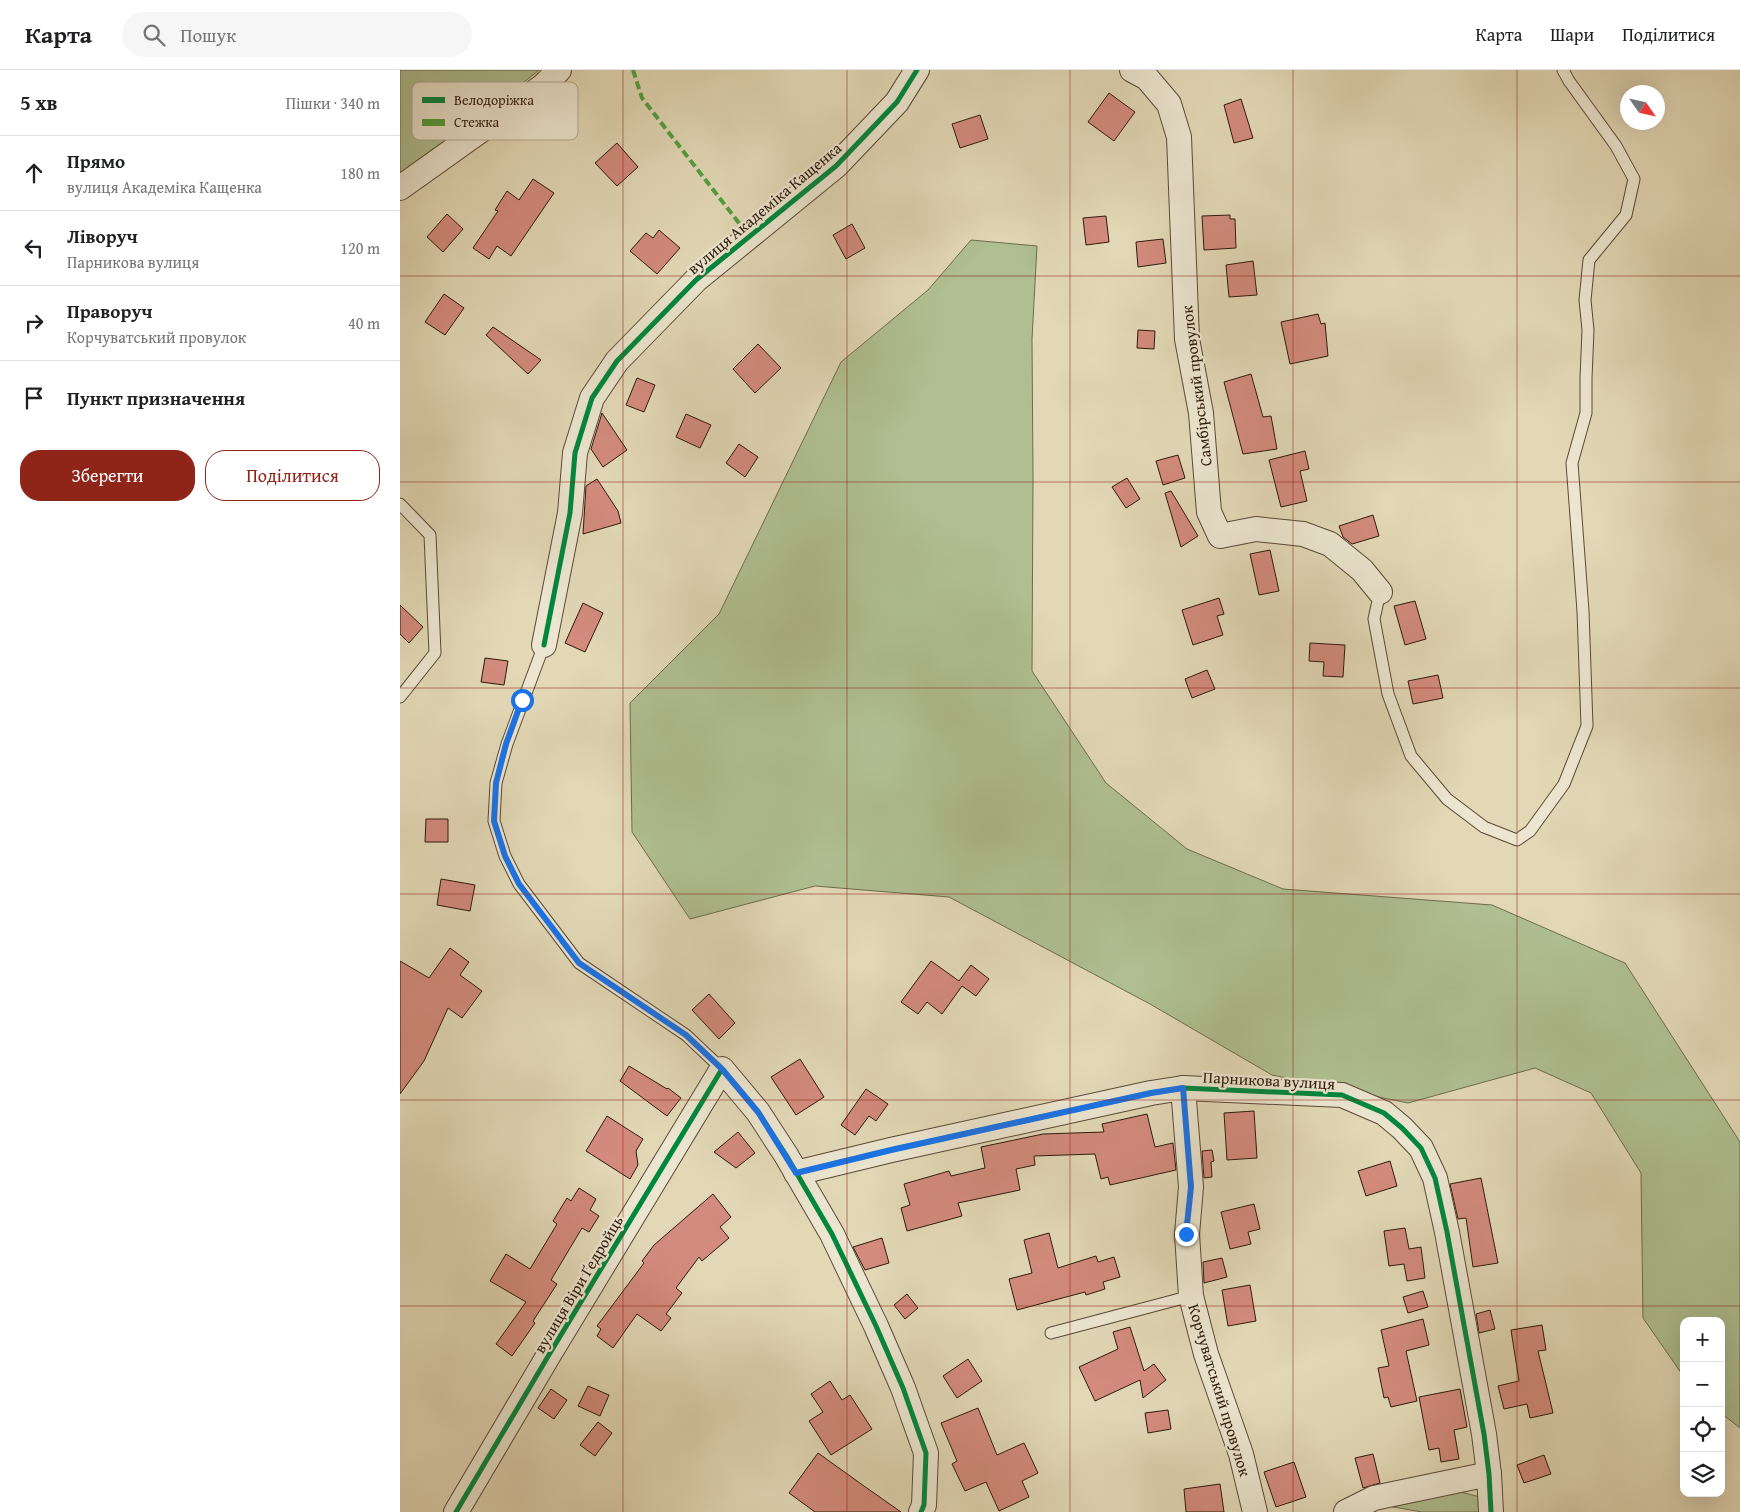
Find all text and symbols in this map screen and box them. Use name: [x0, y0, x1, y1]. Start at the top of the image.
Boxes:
search box: [122, 12, 472, 57]
text: Карта: [25, 17, 92, 52]
icon: search: [140, 21, 168, 49]
text: Пошук: [180, 21, 236, 49]
text: Карта: [1476, 21, 1522, 48]
text: Шари: [1550, 21, 1594, 48]
text: Поділитися: [1622, 21, 1715, 48]
legend: [412, 82, 578, 140]
north arrow: [1620, 85, 1665, 130]
text: 5 хв: [20, 87, 58, 118]
text: Велодоріжка: [454, 90, 534, 110]
text: Пішки · 340 m: [286, 91, 380, 115]
text: Стежка: [454, 112, 500, 132]
street label: вулиця Академіка Кащенка: [682, 136, 847, 280]
text: Прямо: [67, 147, 125, 175]
icon: ahead: [20, 159, 48, 187]
text: 180 m: [340, 161, 380, 185]
text: вулиця Академіка Кащенка: [67, 175, 262, 199]
text: Ліворуч: [67, 222, 138, 250]
icon: left: [20, 234, 48, 262]
text: 120 m: [340, 236, 380, 260]
text: Парникова вулиця: [67, 250, 199, 274]
text: Праворуч: [67, 297, 152, 325]
street label: Самбірський провулок: [1174, 304, 1218, 468]
icon: right: [20, 309, 48, 337]
text: 40 m: [348, 311, 380, 335]
text: Корчуватський провулок: [67, 325, 246, 349]
icon: arrive: [20, 384, 48, 412]
text: Пункт призначення: [67, 384, 245, 412]
button: Зберегти: [20, 450, 195, 501]
button: Поділитися: [205, 450, 380, 501]
route start: [511, 689, 534, 712]
street label: Парникова вулиця: [1202, 1065, 1336, 1095]
street label: вулиця Віри Ґедройць: [527, 1210, 629, 1358]
route end: [1175, 1223, 1198, 1246]
street label: Корчуватський провулок: [1182, 1301, 1258, 1480]
map controls: [1680, 1317, 1725, 1497]
button: +: [1680, 1317, 1725, 1362]
button: −: [1680, 1362, 1725, 1407]
button: locate: [1680, 1407, 1725, 1452]
button: layers: [1680, 1452, 1725, 1497]

